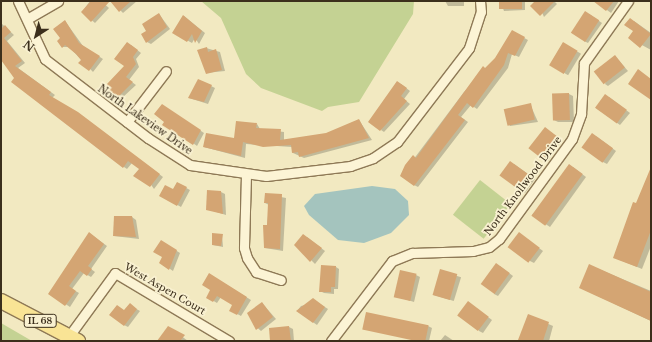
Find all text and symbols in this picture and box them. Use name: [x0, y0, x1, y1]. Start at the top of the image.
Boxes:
north arrow: [16, 16, 56, 56]
text: N: [21, 37, 37, 54]
street label: North Lakeview Drive: [95, 83, 195, 157]
street label: North Knollwood Drive: [482, 134, 564, 238]
street label: West Aspen Court: [122, 261, 208, 317]
road number: IL 68: [23, 314, 57, 328]

